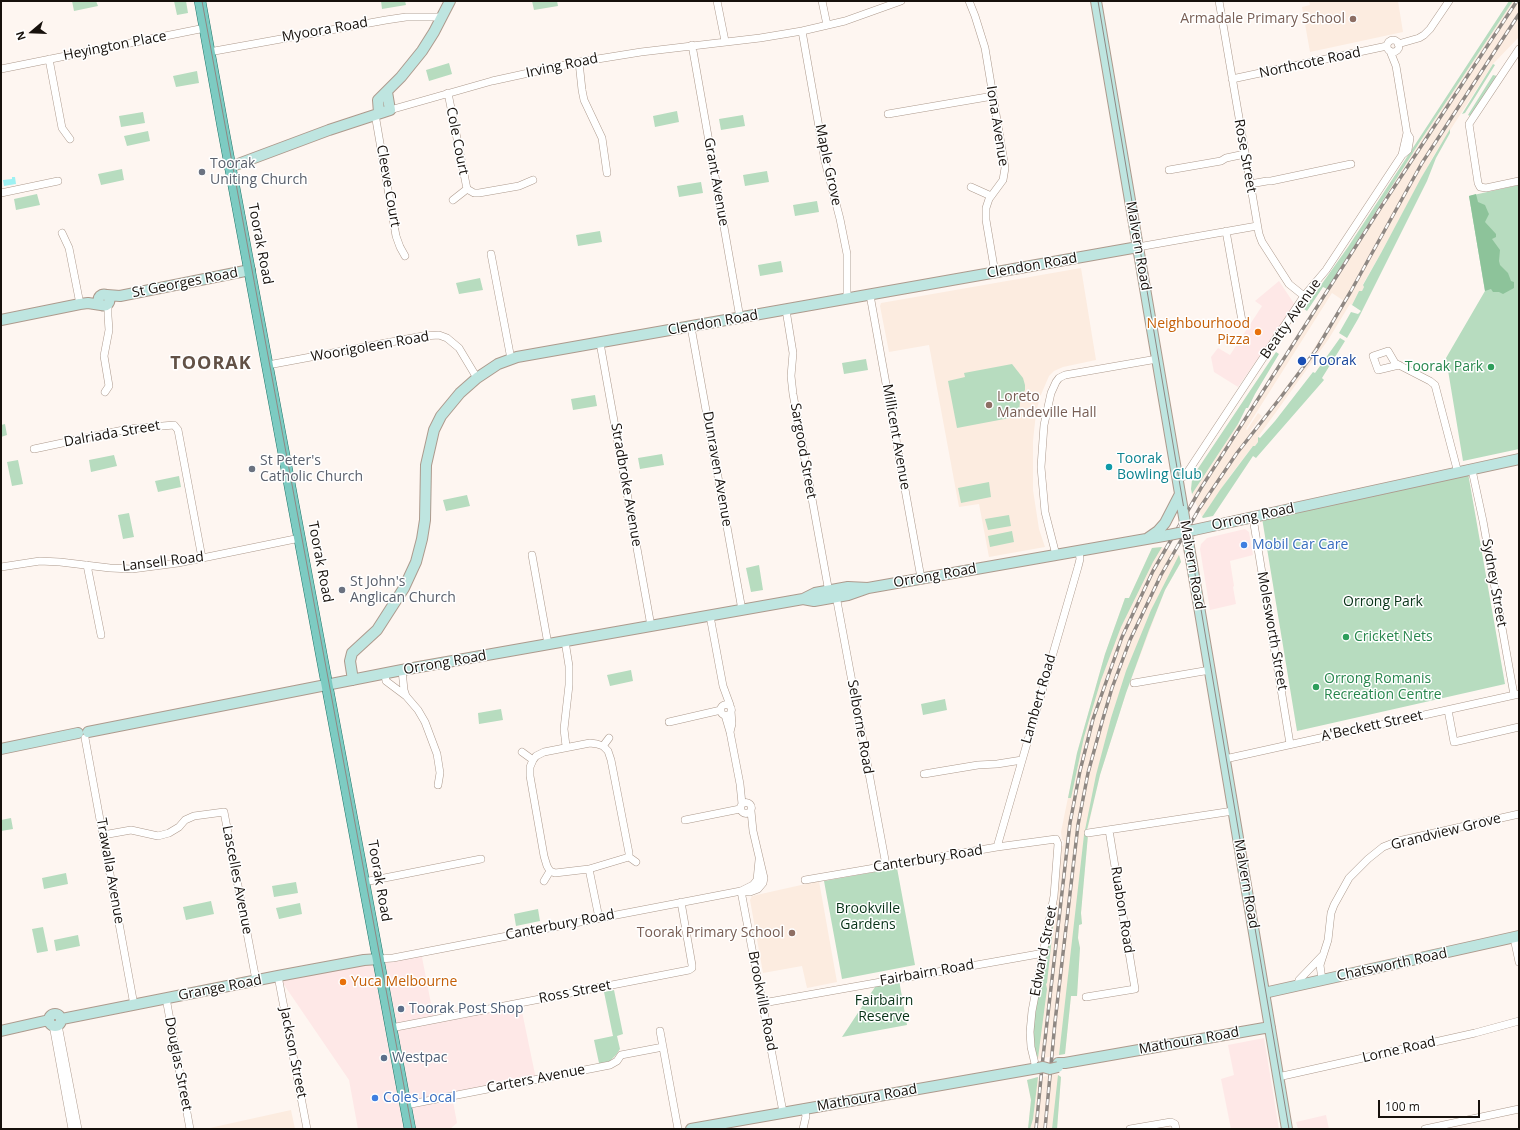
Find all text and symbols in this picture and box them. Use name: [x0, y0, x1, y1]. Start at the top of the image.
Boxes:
place label: Armadale Primary School: [1180, 11, 1345, 27]
north arrow: [12, 12, 52, 52]
street label: Myoora Road: [281, 14, 369, 46]
marker: Armadale Primary School: [1348, 14, 1358, 24]
street label: Heyington Place: [62, 28, 168, 64]
text: N: [12, 29, 29, 43]
street label: Northcote Road: [1258, 44, 1362, 82]
street label: Irving Road: [524, 50, 600, 82]
street label: Iona Avenue: [982, 85, 1012, 167]
street label: Cole Court: [442, 106, 472, 176]
street label: Rose Street: [1230, 118, 1260, 194]
street label: Maple Grove: [811, 123, 845, 207]
street label: Grant Avenue: [700, 136, 732, 228]
street label: Cleeve Court: [373, 144, 403, 228]
place label: Toorak Uniting Church: [210, 156, 308, 188]
marker: Toorak Uniting Church: [197, 167, 207, 177]
street label: Malvern Road: [1122, 200, 1154, 292]
street label: Toorak Road: [244, 202, 276, 286]
street label: Clendon Road: [986, 250, 1078, 282]
street label: St Georges Road: [131, 264, 239, 302]
street label: Beatty Avenue: [1257, 276, 1325, 362]
street label: Clendon Road: [667, 307, 759, 339]
place label: Neighbourhood Pizza: [1147, 316, 1250, 348]
marker: Neighbourhood Pizza: [1253, 327, 1263, 337]
street label: Woorigoleen Road: [309, 328, 431, 366]
district label: TOORAK: [170, 353, 252, 375]
place label: Toorak: [1311, 353, 1356, 369]
marker: Toorak: [1296, 355, 1308, 367]
place label: Toorak Park: [1405, 359, 1483, 375]
marker: Toorak Park: [1486, 362, 1496, 372]
street label: Millicent Avenue: [878, 383, 914, 491]
place label: Loreto Mandeville Hall: [997, 389, 1097, 422]
marker: Loreto Mandeville Hall: [984, 400, 994, 410]
street label: Sargood Street: [786, 402, 820, 500]
street label: Dunraven Avenue: [699, 410, 735, 528]
street label: Dalriada Street: [62, 417, 162, 451]
street label: Stradbroke Avenue: [607, 422, 645, 548]
place label: Toorak Bowling Club: [1117, 451, 1202, 484]
place label: St Peter's Catholic Church: [260, 453, 363, 486]
marker: Toorak Bowling Club: [1104, 462, 1114, 472]
marker: St Peter's Catholic Church: [247, 464, 257, 474]
street label: Orrong Road: [1210, 500, 1296, 534]
street label: Malvern Road: [1176, 519, 1208, 611]
street label: Toorak Road: [304, 520, 336, 604]
place label: Mobil Car Care: [1252, 537, 1348, 553]
street label: Sydney Street: [1478, 537, 1510, 629]
marker: Mobil Car Care: [1239, 540, 1249, 550]
street label: Lansell Road: [121, 549, 205, 575]
street label: Orrong Road: [892, 560, 978, 592]
street label: Molesworth Street: [1253, 570, 1291, 692]
place label: St John's Anglican Church: [350, 574, 456, 606]
marker: St John's Anglican Church: [337, 585, 347, 595]
park label: Orrong Park: [1343, 594, 1423, 610]
place label: Cricket Nets: [1354, 629, 1433, 645]
marker: Cricket Nets: [1341, 632, 1351, 642]
street label: Orrong Road: [402, 647, 488, 679]
street label: Lambert Road: [1018, 652, 1060, 746]
place label: Orrong Romanis Recreation Centre: [1324, 671, 1442, 704]
street label: Selborne Road: [843, 679, 877, 775]
marker: Orrong Romanis Recreation Centre: [1311, 682, 1321, 692]
street label: A'Beckett Street: [1320, 707, 1424, 745]
street label: Grandview Grove: [1389, 810, 1503, 854]
street label: Trawalla Avenue: [92, 817, 128, 925]
street label: Lascelles Avenue: [218, 824, 256, 936]
street label: Malvern Road: [1230, 838, 1262, 930]
street label: Toorak Road: [364, 839, 394, 923]
street label: Canterbury Road: [872, 842, 984, 876]
street label: Ruabon Road: [1107, 865, 1137, 955]
park label: Brookville Gardens: [836, 901, 900, 934]
street label: Edward Street: [1027, 904, 1061, 998]
street label: Canterbury Road: [504, 906, 616, 944]
place label: Toorak Primary School: [637, 925, 784, 941]
marker: Toorak Primary School: [787, 928, 797, 938]
street label: Chatsworth Road: [1335, 945, 1449, 985]
street label: Brookville Road: [744, 950, 780, 1052]
street label: Fairbairn Road: [879, 956, 975, 990]
street label: Grange Road: [177, 972, 263, 1004]
place label: Yuca Melbourne: [351, 974, 457, 990]
marker: Yuca Melbourne: [338, 977, 348, 987]
street label: Ross Street: [537, 977, 613, 1007]
park label: Fairbairn Reserve: [855, 993, 913, 1026]
place label: Toorak Post Shop: [409, 1001, 523, 1017]
marker: Toorak Post Shop: [396, 1004, 406, 1014]
street label: Jackson Street: [276, 1006, 310, 1100]
street label: Douglas Street: [161, 1016, 195, 1112]
street label: Mathoura Road: [1138, 1024, 1240, 1058]
street label: Lorne Road: [1361, 1033, 1437, 1067]
place label: Westpac: [392, 1050, 448, 1066]
marker: Westpac: [379, 1053, 389, 1063]
street label: Carters Avenue: [485, 1061, 587, 1097]
street label: Mathoura Road: [816, 1081, 918, 1115]
place label: Coles Local: [383, 1090, 456, 1106]
scale bar: [1380, 1092, 1482, 1118]
marker: Coles Local: [370, 1093, 380, 1103]
text: 100 m: [1385, 1098, 1420, 1115]

